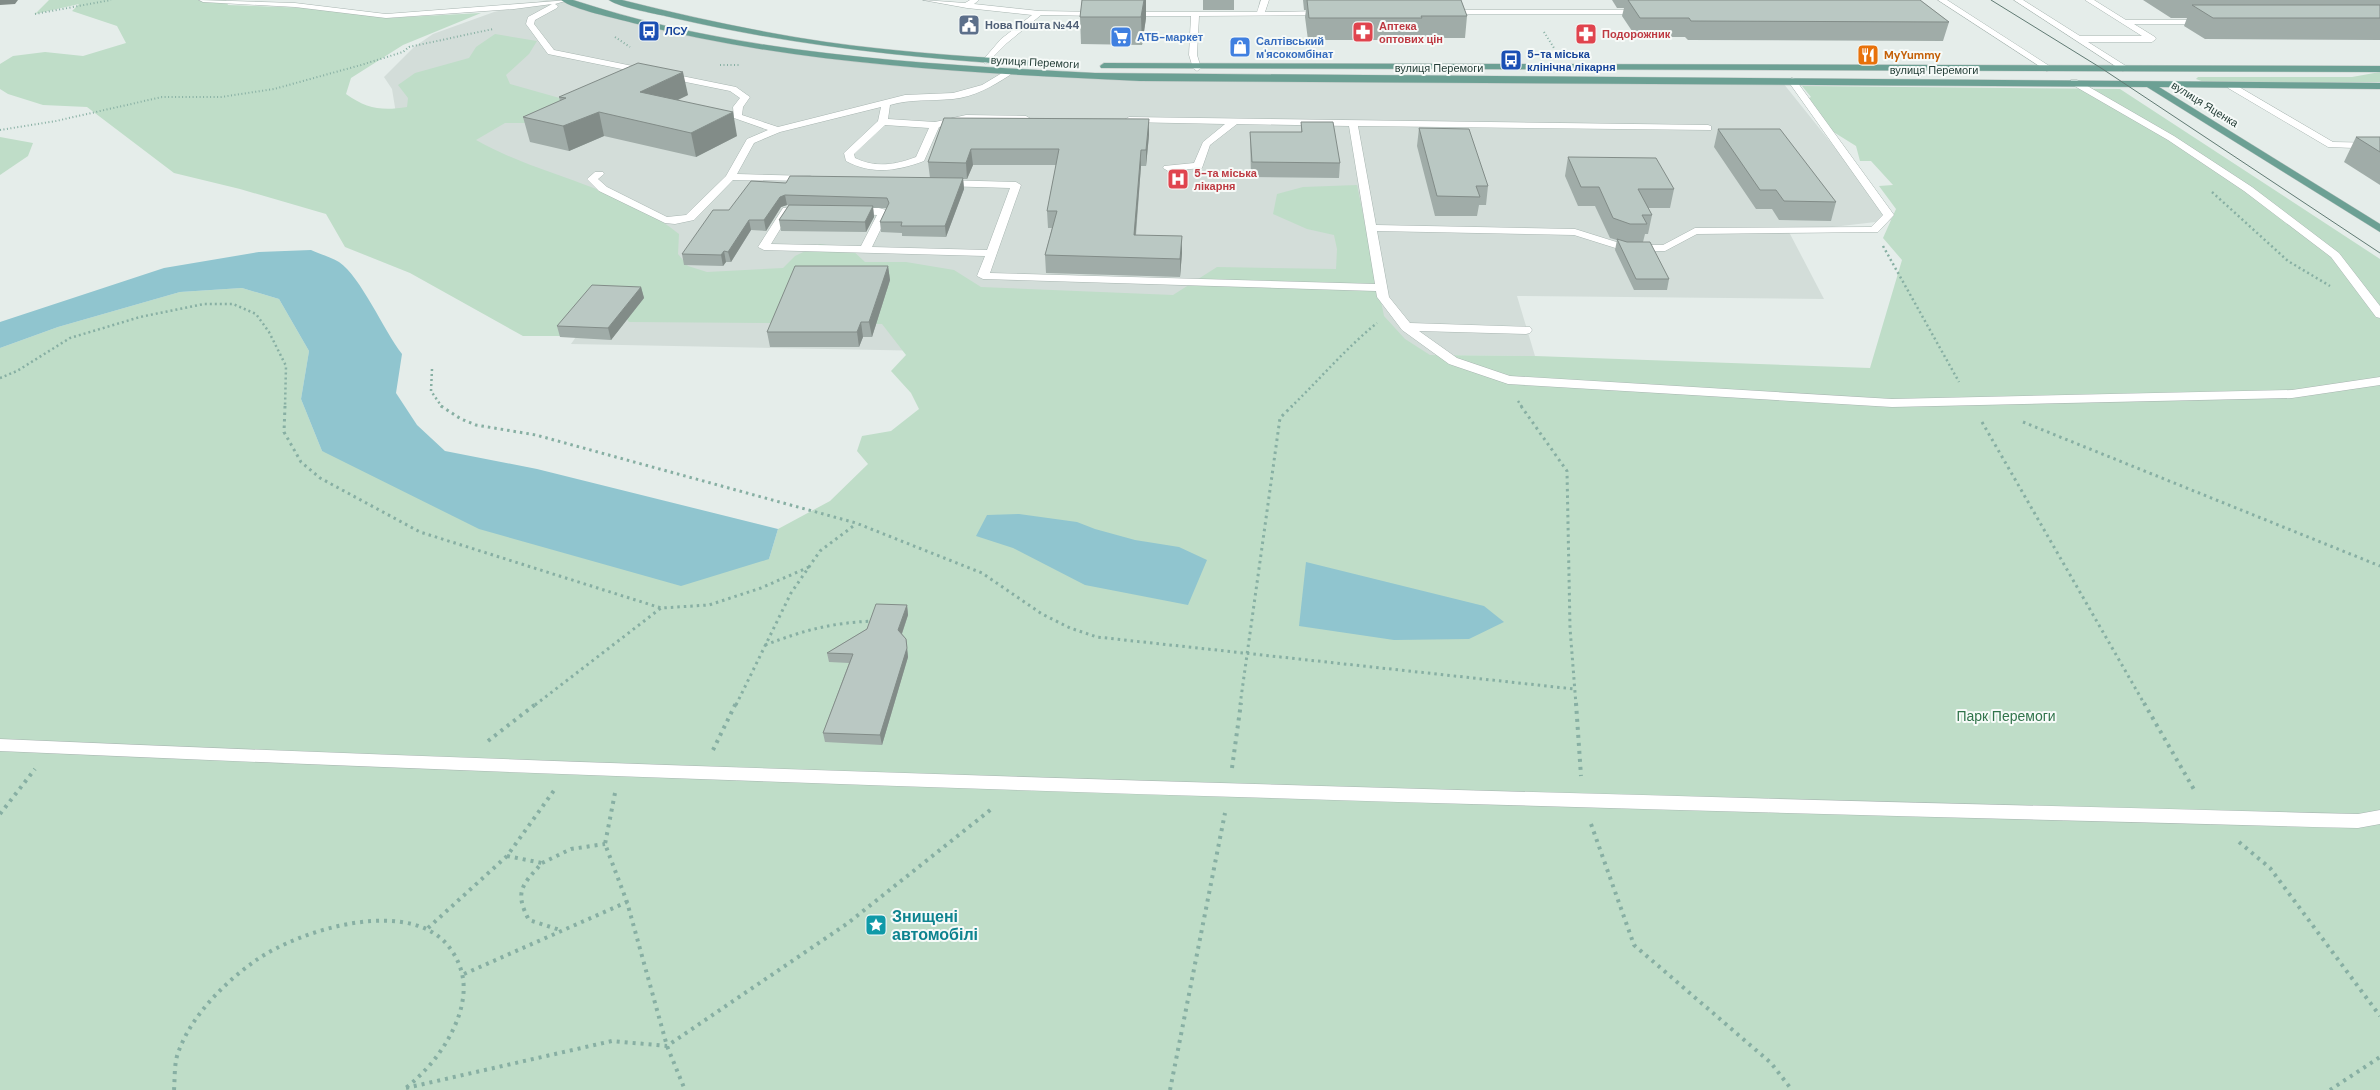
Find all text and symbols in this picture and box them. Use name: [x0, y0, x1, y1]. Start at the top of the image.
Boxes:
public building icon: Нова Пошта №44: [957, 13, 981, 37]
place label: Нова Пошта №44: [985, 18, 1079, 32]
bus stop icon: ЛСУ: [637, 19, 661, 43]
place label: Аптека оптових цін: [1379, 19, 1443, 46]
pharmacy icon: Аптека оптових цін: [1351, 20, 1375, 44]
pharmacy icon: Подорожник: [1574, 22, 1598, 46]
place label: ЛСУ: [665, 24, 688, 38]
supermarket icon: АТБ-маркет: [1109, 25, 1133, 49]
place label: Подорожник: [1602, 27, 1671, 41]
place label: АТБ-маркет: [1137, 30, 1204, 44]
place label: Салтівський м'ясокомбінат: [1256, 34, 1334, 61]
shop icon: Салтівський м'ясокомбінат: [1228, 35, 1252, 59]
restaurant icon: MyYummy: [1856, 43, 1880, 67]
place label: 5-та міська клінічна лікарня: [1527, 47, 1616, 74]
bus stop icon: 5-та міська клінічна лікарня: [1499, 48, 1523, 72]
place label: MyYummy: [1884, 48, 1941, 62]
street label: вулиця Перемоги: [990, 53, 1080, 71]
street label: вулиця Перемоги: [1395, 61, 1483, 75]
street label: вулиця Перемоги: [1890, 63, 1978, 77]
street label: вулиця Яценка: [2169, 78, 2242, 131]
place label: 5-та міська лікарня: [1194, 166, 1258, 193]
hospital icon: 5-та міська лікарня: [1166, 167, 1190, 191]
park label: Парк Перемоги: [1956, 707, 2056, 725]
place label: Знищені автомобілі: [892, 906, 978, 945]
place icon: Знищені автомобілі: [864, 913, 888, 937]

